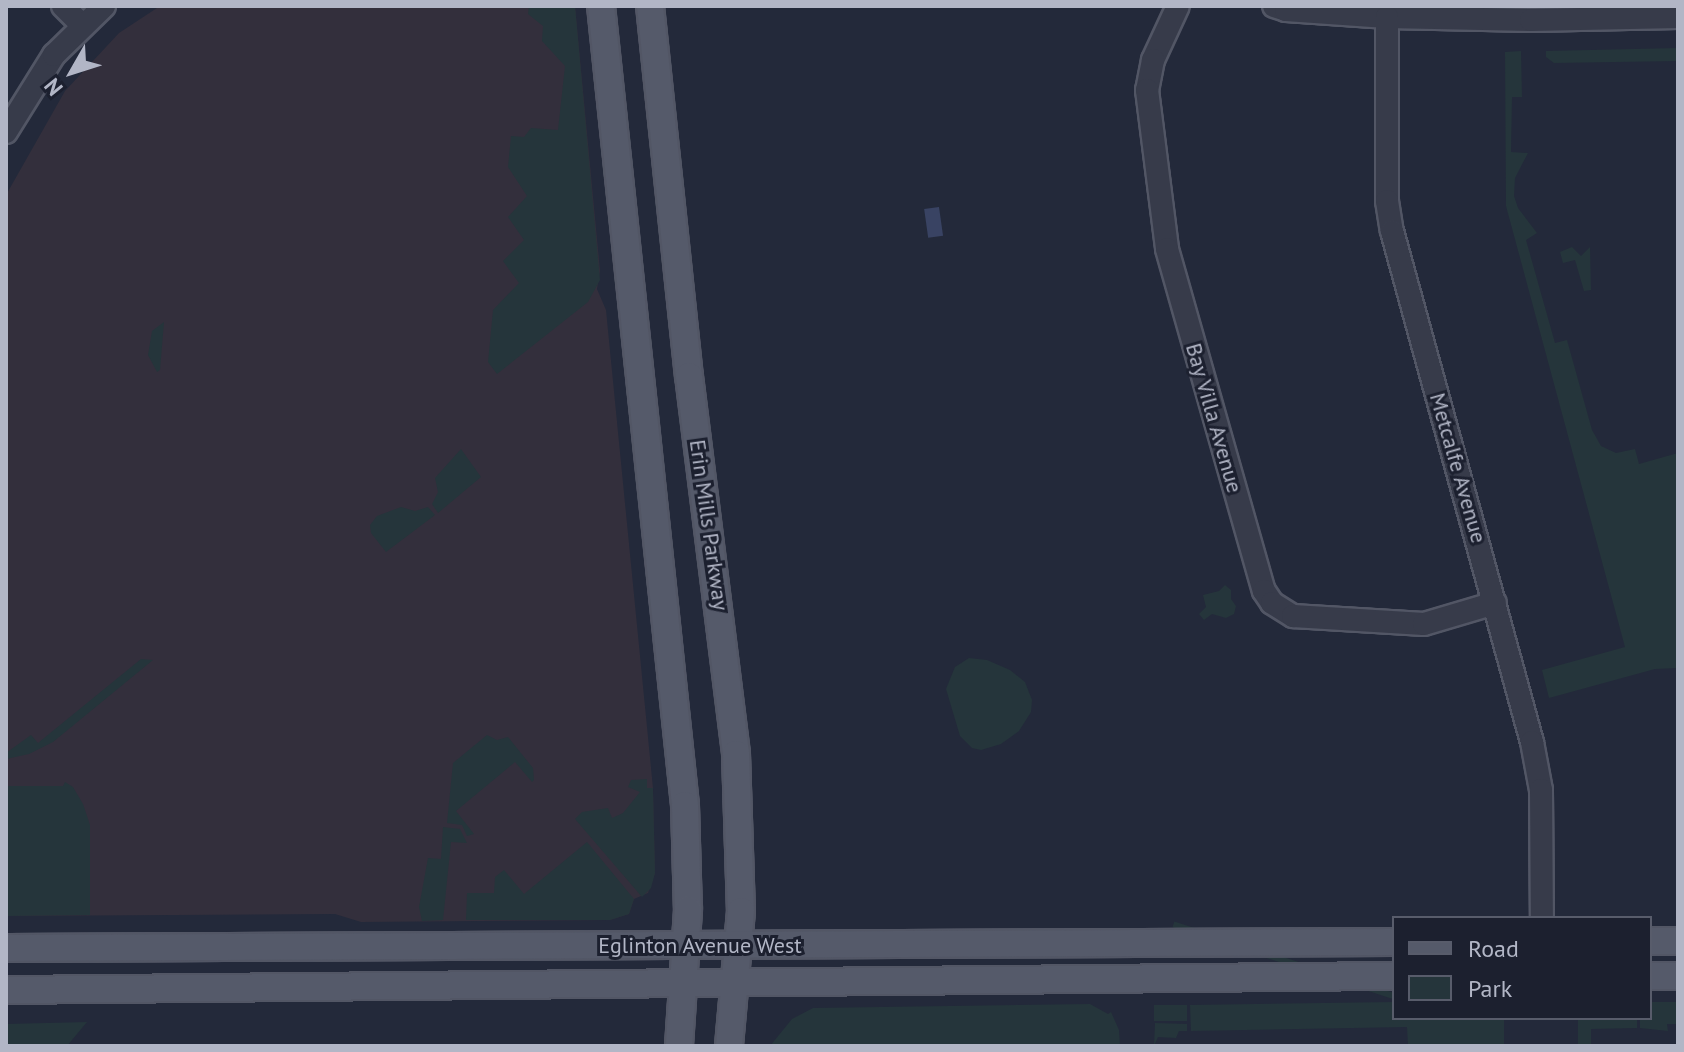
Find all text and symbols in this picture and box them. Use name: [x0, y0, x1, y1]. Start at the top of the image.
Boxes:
north arrow: [32, 32, 112, 112]
text: N: [38, 73, 69, 102]
street label: Bay Villa Avenue: [1180, 339, 1248, 497]
street label: Metcalfe Avenue: [1424, 390, 1492, 546]
street label: Erin Mills Parkway: [684, 438, 734, 612]
legend: [1392, 916, 1652, 1020]
street label: Eglinton Avenue West: [598, 933, 802, 959]
text: Road: [1468, 933, 1519, 964]
text: Park: [1468, 973, 1512, 1004]

